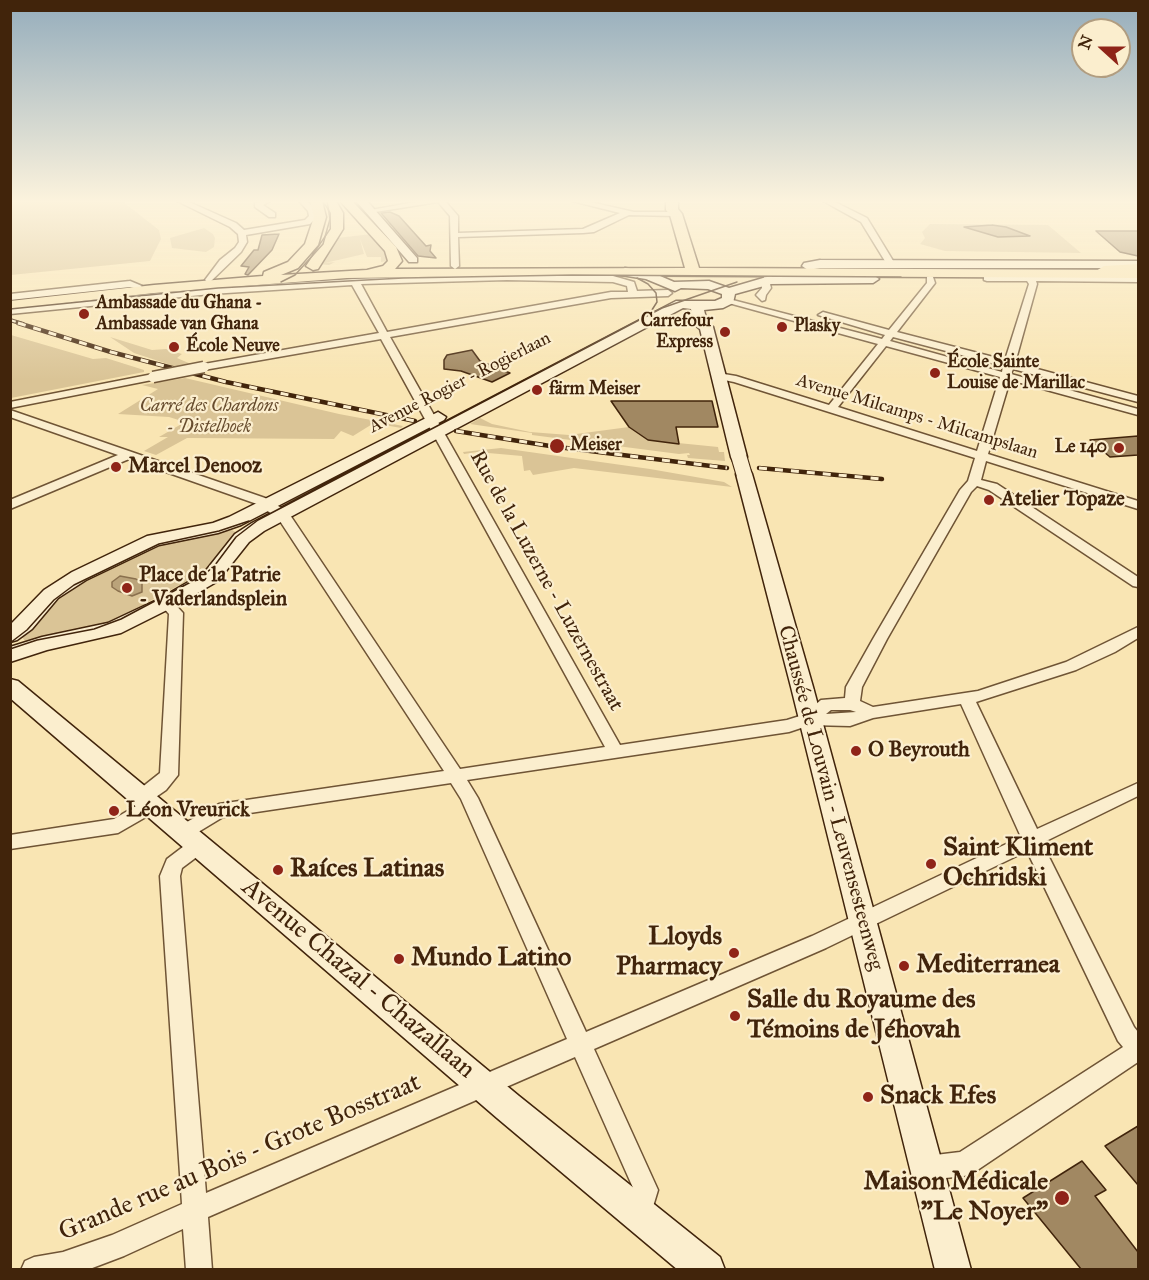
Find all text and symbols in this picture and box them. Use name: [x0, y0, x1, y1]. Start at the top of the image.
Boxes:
north arrow: [1071, 18, 1131, 78]
text: N: [1074, 32, 1097, 52]
place label: Ambassade du Ghana - Ambassade van Ghana: [96, 293, 263, 336]
marker: Ambassade du Ghana - Ambassade van Ghana: [77, 307, 91, 321]
place label: Carrefour Express: [641, 311, 713, 354]
place label: Plasky: [794, 316, 840, 338]
marker: Plasky: [775, 320, 789, 334]
marker: Carrefour Express: [718, 325, 732, 339]
street label: Avenue Rogier - Rogierlaan: [365, 328, 555, 438]
place label: École Neuve: [186, 336, 280, 358]
marker: École Neuve: [167, 340, 181, 354]
place label: École Sainte Louise de Marillac: [947, 352, 1085, 394]
marker: École Sainte Louise de Marillac: [928, 366, 942, 380]
street label: Avenue Milcamps - Milcampslaan: [794, 370, 1040, 464]
place label: färm Meiser: [549, 379, 640, 401]
marker: färm Meiser: [530, 383, 544, 397]
park label: Carré des Chardons - Distelhoek: [140, 396, 278, 438]
place label: Meiser: [570, 435, 622, 457]
marker: Meiser: [548, 437, 566, 455]
place label: Le 140: [1055, 437, 1107, 459]
marker: Le 140: [1112, 441, 1126, 455]
street label: Rue de la Luzerne - Luzernestraat: [464, 446, 628, 716]
place label: Marcel Denooz: [128, 454, 262, 480]
marker: Marcel Denooz: [109, 460, 123, 474]
place label: Atelier Topaze: [1001, 487, 1125, 513]
marker: Atelier Topaze: [982, 493, 996, 507]
place label: Place de la Patrie - Vaderlandsplein: [139, 563, 287, 613]
marker: Place de la Patrie - Vaderlandsplein: [120, 581, 134, 595]
street label: Chaussée de Louvain - Leuvensesteenweg: [772, 623, 888, 973]
place label: O Beyrouth: [868, 738, 970, 764]
marker: O Beyrouth: [849, 744, 863, 758]
place label: Léon Vreurick: [126, 798, 250, 824]
marker: Léon Vreurick: [107, 804, 121, 818]
place label: Saint Kliment Ochridski: [943, 833, 1093, 894]
place label: Raíces Latinas: [290, 854, 444, 886]
marker: Saint Kliment Ochridski: [924, 857, 938, 871]
marker: Raíces Latinas: [271, 863, 285, 877]
street label: Avenue Chazal - Chazallaan: [235, 872, 481, 1086]
place label: Lloyds Pharmacy: [616, 922, 722, 984]
place label: Mundo Latino: [411, 943, 571, 975]
marker: Lloyds Pharmacy: [727, 946, 741, 960]
place label: Mediterranea: [916, 950, 1060, 982]
marker: Mundo Latino: [392, 952, 406, 966]
marker: Mediterranea: [897, 959, 911, 973]
place label: Salle du Royaume des Témoins de Jéhovah: [747, 985, 975, 1046]
marker: Salle du Royaume des Témoins de Jéhovah: [728, 1009, 742, 1023]
street label: Grande rue au Bois - Grote Bosstraat: [54, 1067, 426, 1249]
place label: Snack Efes: [880, 1081, 996, 1113]
marker: Snack Efes: [861, 1090, 875, 1104]
place label: Maison Médicale "Le Noyer": [863, 1167, 1048, 1228]
marker: Maison Médicale "Le Noyer": [1053, 1189, 1071, 1207]

